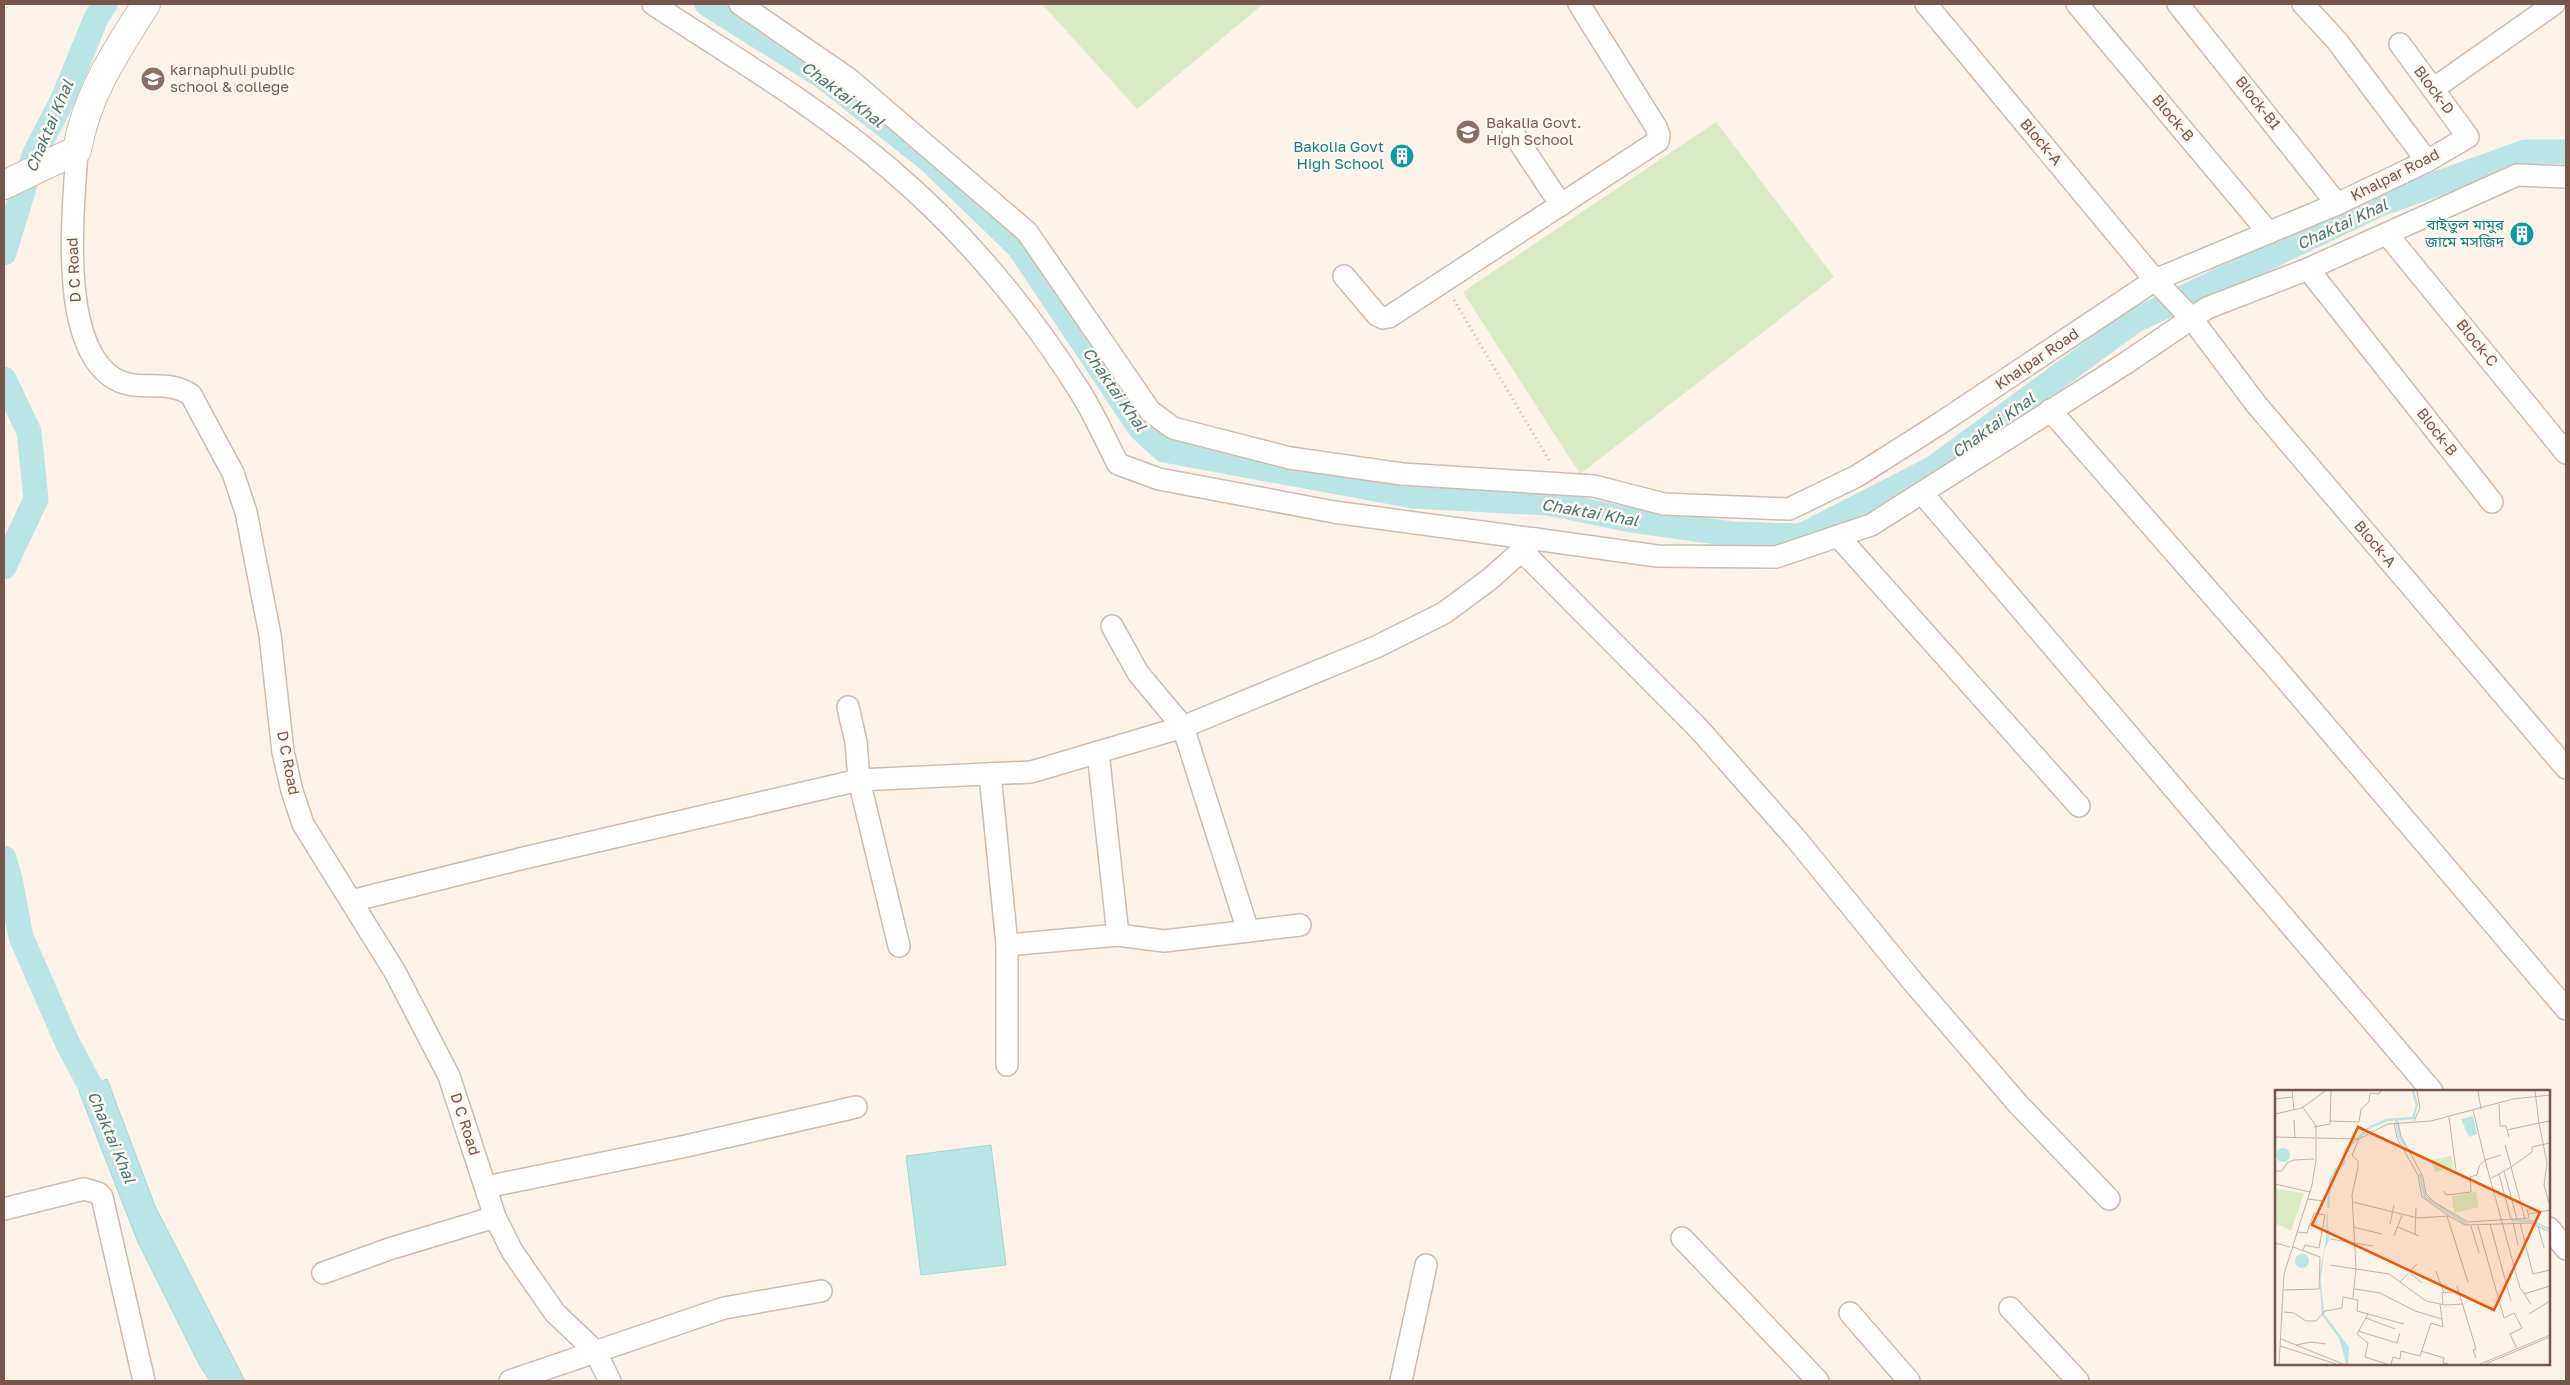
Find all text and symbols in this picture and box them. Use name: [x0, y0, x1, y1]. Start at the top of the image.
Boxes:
water label: Chaktai Khal: [798, 57, 889, 132]
place label: karnaphuli public school & college: [170, 60, 295, 95]
street label: Block-D: [2411, 62, 2459, 117]
school or university icon: karnaphuli public school & college: [140, 66, 166, 92]
street label: Block-B1: [2232, 72, 2285, 133]
water label: Chaktai Khal: [21, 76, 78, 175]
street label: Block-B: [2149, 90, 2199, 144]
place label: Bakalia Govt. High School: [1486, 113, 1581, 148]
street label: Block-A: [2017, 114, 2067, 168]
school or university icon: Bakalia Govt. High School: [1455, 119, 1481, 145]
place label: Bakolia Govt High School: [1293, 137, 1384, 172]
building icon: Bakolia Govt High School: [1389, 143, 1415, 169]
street label: Khalpar Road: [2347, 144, 2442, 204]
water label: Chaktai Khal: [2293, 194, 2391, 254]
place label: বাইতুল মামুর জামে মসজিদ: [2424, 215, 2505, 250]
building icon: বাইতুল মামুর জামে মসজিদ: [2509, 221, 2535, 247]
street label: D C Road: [62, 237, 84, 303]
street label: Block-C: [2453, 315, 2502, 370]
street label: Khalpar Road: [1991, 324, 2082, 393]
water label: Chaktai Khal: [1079, 343, 1152, 436]
water label: Chaktai Khal: [1948, 388, 2039, 462]
street label: Block-B: [2414, 404, 2462, 459]
water label: Chaktai Khal: [1540, 494, 1641, 530]
street label: Block-A: [2351, 516, 2401, 570]
street label: D C Road: [274, 729, 304, 796]
water label: Chaktai Khal: [84, 1088, 141, 1187]
street label: D C Road: [447, 1090, 485, 1157]
inset map: [2275, 1090, 2550, 1365]

